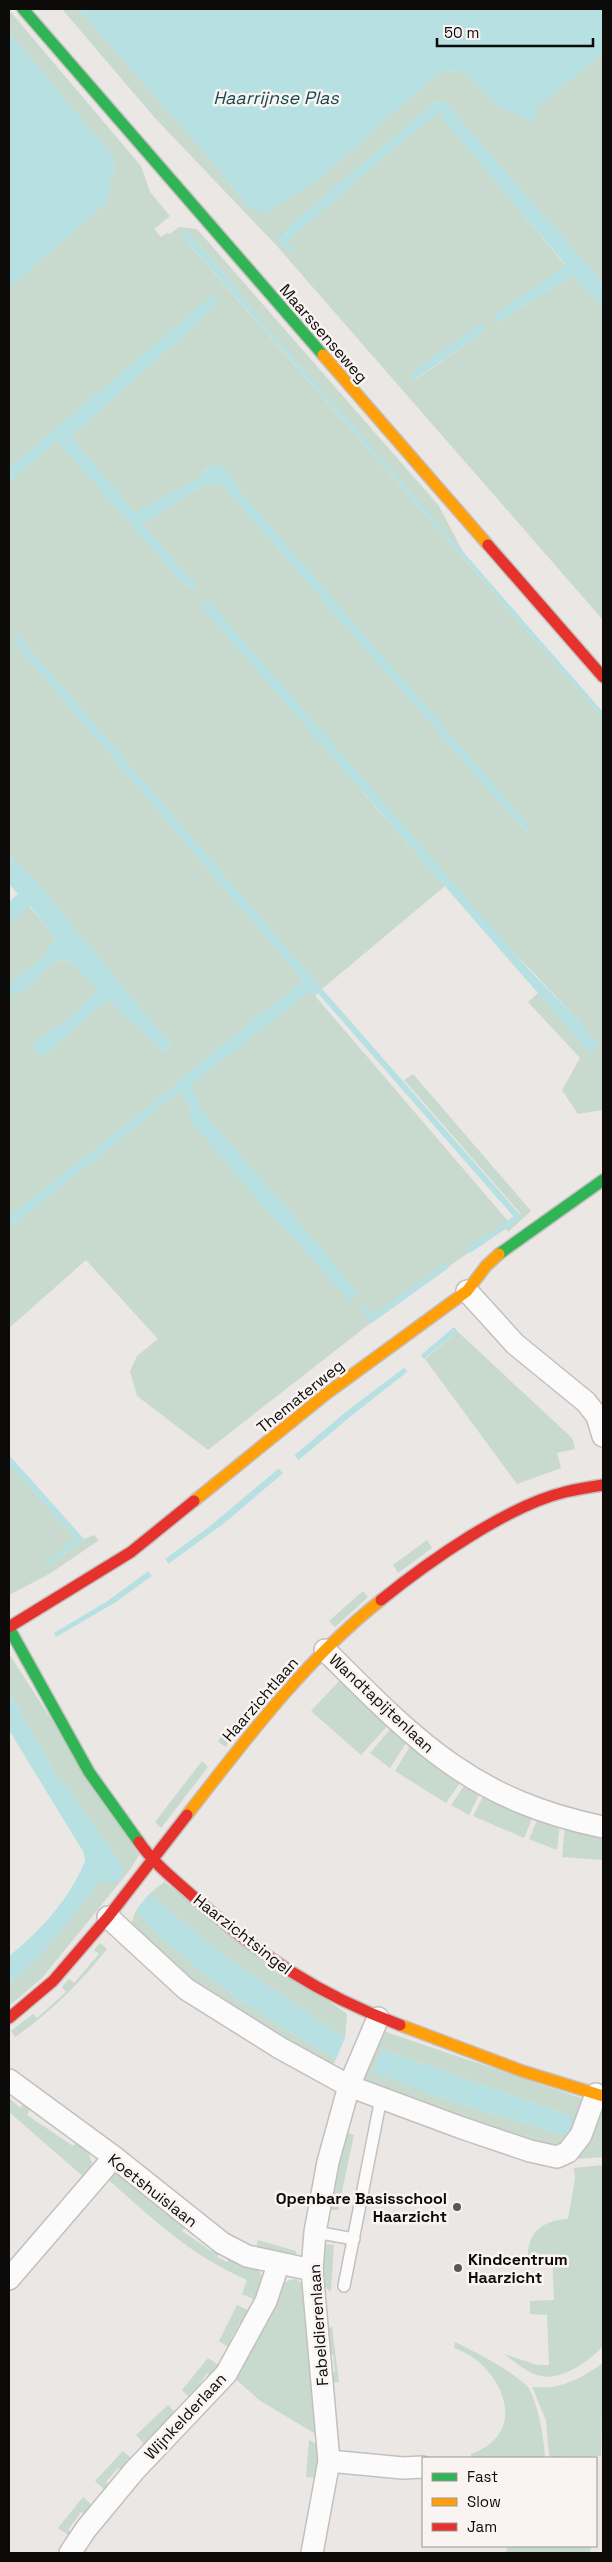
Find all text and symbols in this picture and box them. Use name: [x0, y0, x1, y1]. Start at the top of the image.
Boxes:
scale bar: [437, 15, 593, 47]
text: 50 m: [444, 23, 479, 42]
water label: Haarrijnse Plas: [213, 86, 339, 109]
street label: Maarssenseweg: [275, 279, 372, 387]
street label: Thematerweg: [252, 1355, 348, 1438]
street label: Wandtapijtenlaan: [325, 1649, 439, 1758]
street label: Haarzichtlaan: [218, 1653, 303, 1746]
street label: Haarzichtsingel: [189, 1889, 296, 1979]
street label: Koetshuislaan: [104, 2149, 202, 2232]
place label: Openbare Basisschool Haarzicht: [276, 2188, 447, 2227]
marker: Openbare Basisschool Haarzicht: [451, 2201, 463, 2213]
place label: Kindcentrum Haarzicht: [468, 2249, 568, 2288]
marker: Kindcentrum Haarzicht: [452, 2262, 464, 2274]
street label: Fabeldierenlaan: [304, 2263, 333, 2387]
street label: Wijnkelderlaan: [140, 2369, 231, 2464]
legend: [422, 2457, 597, 2547]
text: Fast: [467, 2467, 498, 2486]
text: Slow: [467, 2492, 501, 2511]
text: Jam: [467, 2517, 497, 2536]

